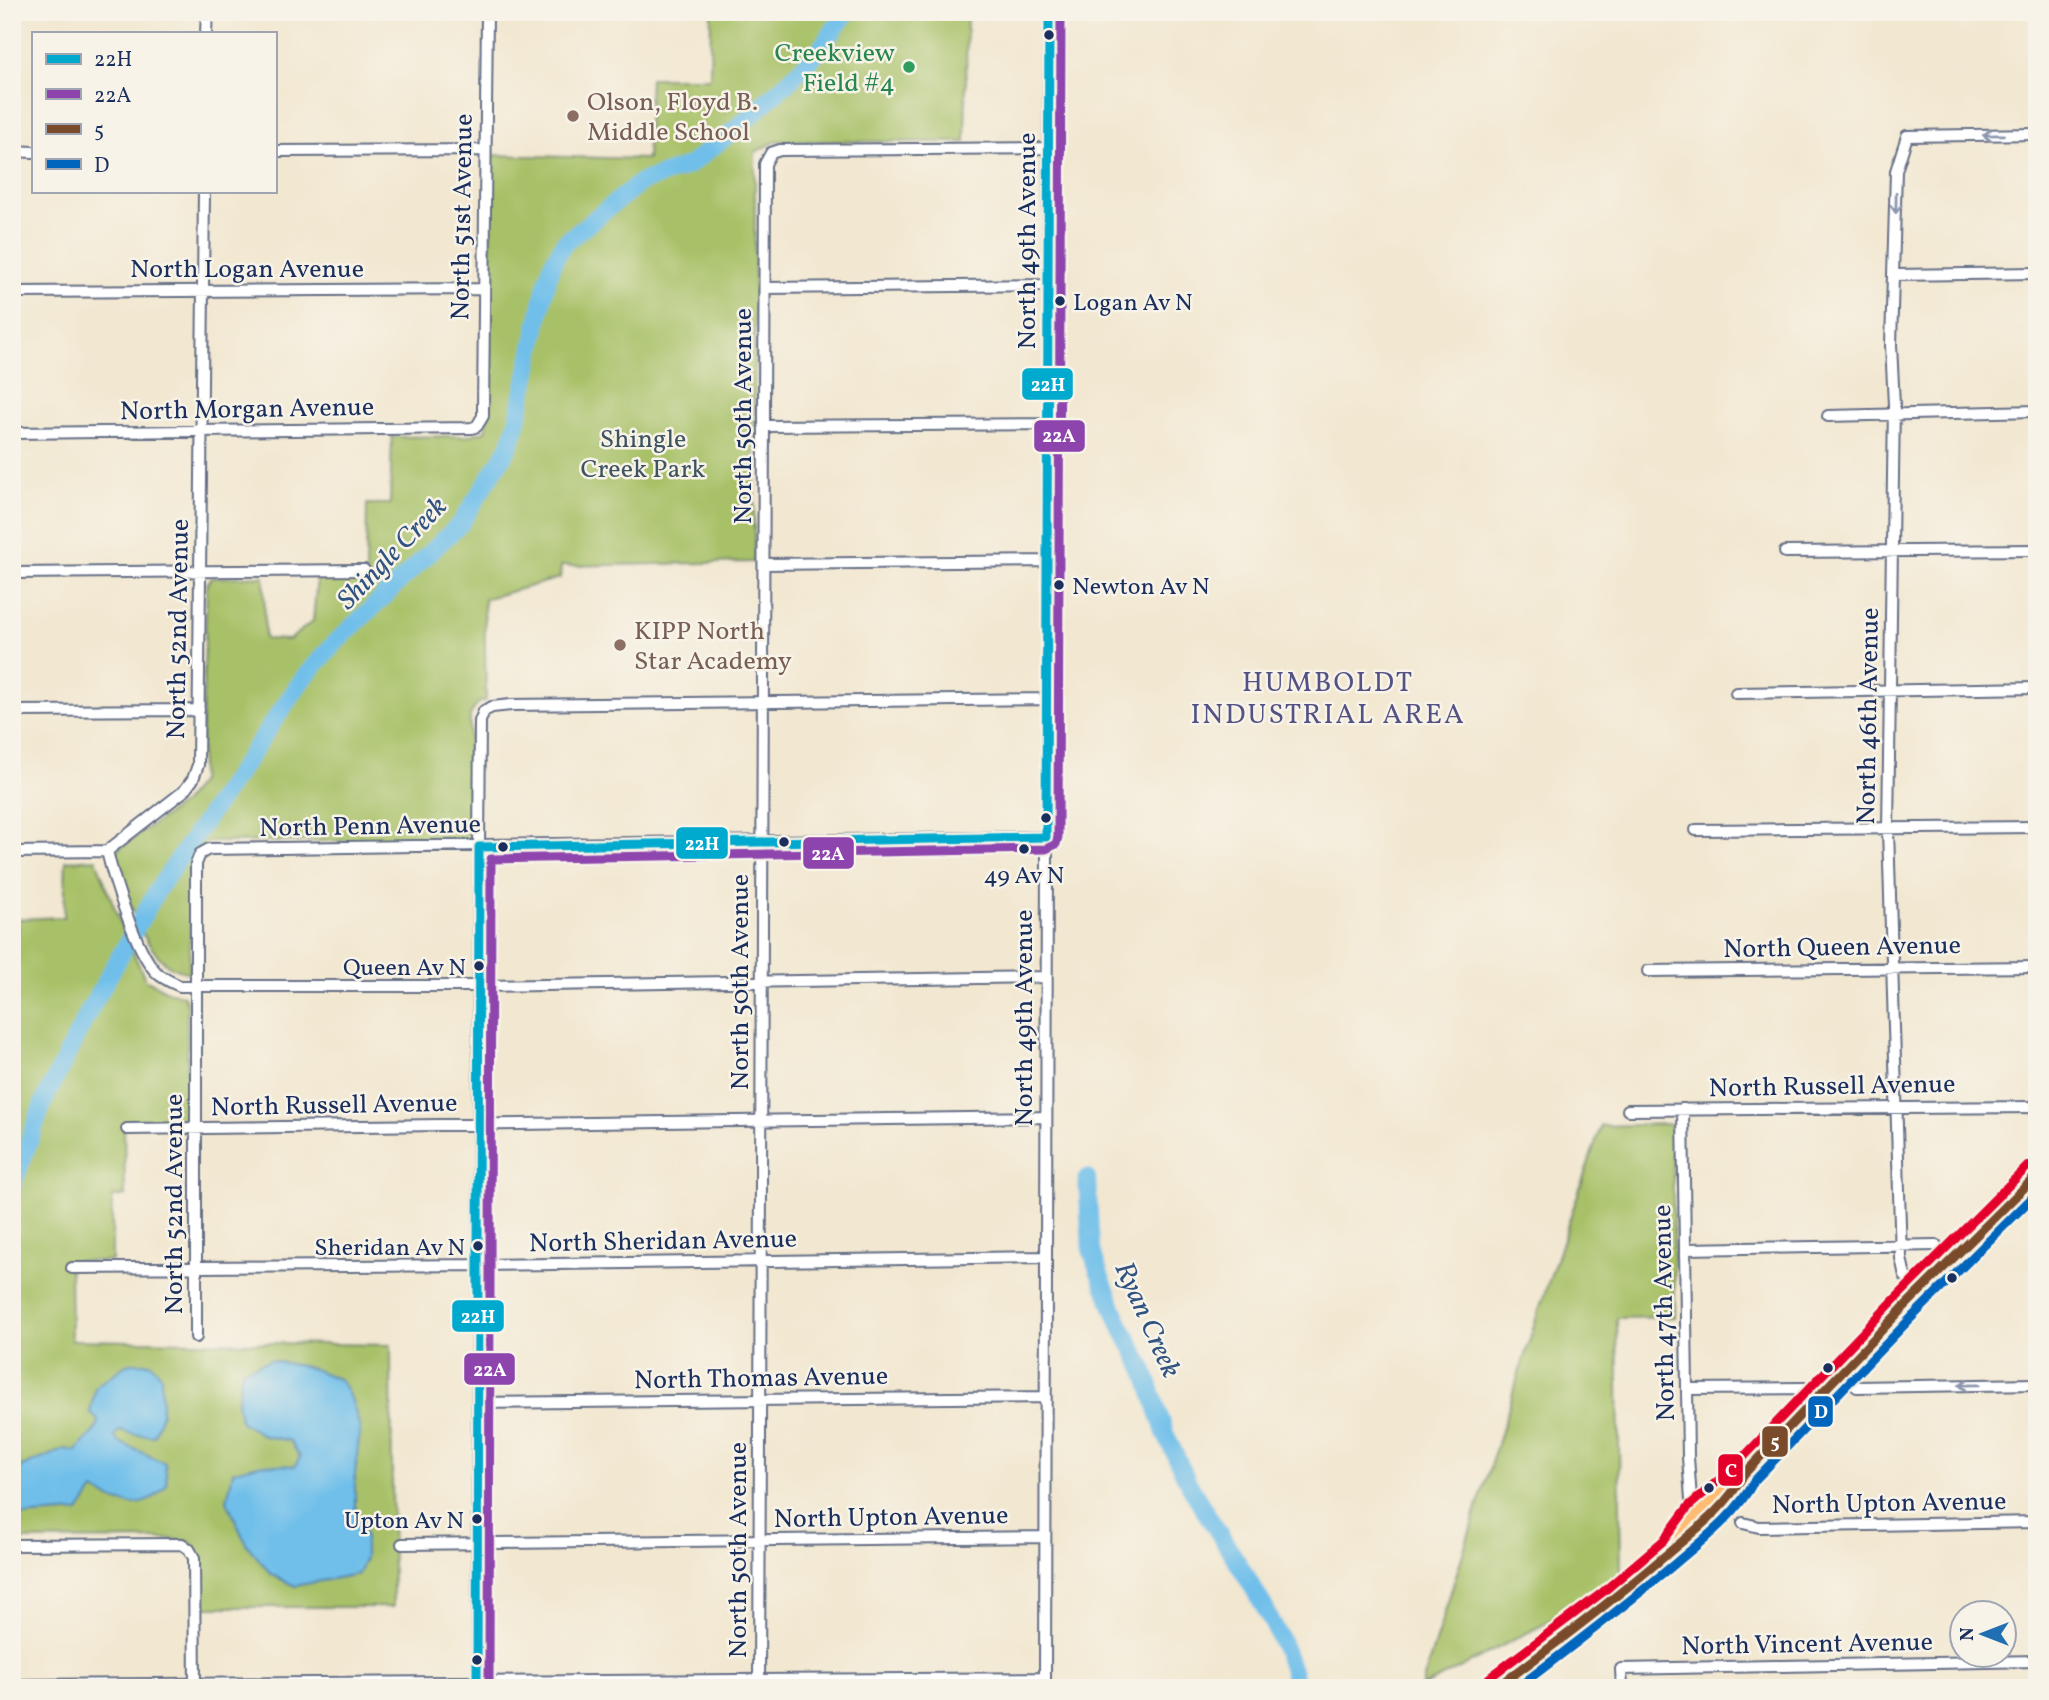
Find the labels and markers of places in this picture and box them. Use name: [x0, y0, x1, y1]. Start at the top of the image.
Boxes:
unlabelled marker: [1042, 28, 1056, 42]
place label: Creekview Field #4: [775, 36, 895, 102]
marker: Creekview Field #4: [901, 59, 917, 75]
place label: Olson, Floyd B. Middle School: [587, 85, 758, 151]
marker: Olson, Floyd B. Middle School: [565, 108, 581, 124]
place label: Logan Av N: [1073, 287, 1193, 321]
marker: Logan Av N: [1053, 294, 1067, 308]
place label: Newton Av N: [1072, 571, 1210, 605]
marker: Newton Av N: [1052, 578, 1066, 592]
place label: KIPP North Star Academy: [634, 614, 792, 680]
marker: KIPP North Star Academy: [612, 637, 628, 653]
unlabelled marker: [1039, 811, 1053, 825]
unlabelled marker: [777, 835, 791, 849]
unlabelled marker: [496, 840, 510, 854]
marker: 49 Av N: [1017, 842, 1031, 856]
place label: 49 Av N: [984, 860, 1064, 894]
place label: Queen Av N: [343, 952, 466, 986]
marker: Queen Av N: [472, 959, 486, 973]
place label: Sheridan Av N: [314, 1232, 465, 1266]
marker: Sheridan Av N: [471, 1239, 485, 1253]
unlabelled marker: [1945, 1271, 1959, 1285]
unlabelled marker: [1821, 1361, 1835, 1375]
unlabelled marker: [1702, 1481, 1716, 1495]
place label: Upton Av N: [344, 1505, 464, 1539]
marker: Upton Av N: [470, 1512, 484, 1526]
unlabelled marker: [470, 1653, 484, 1667]

